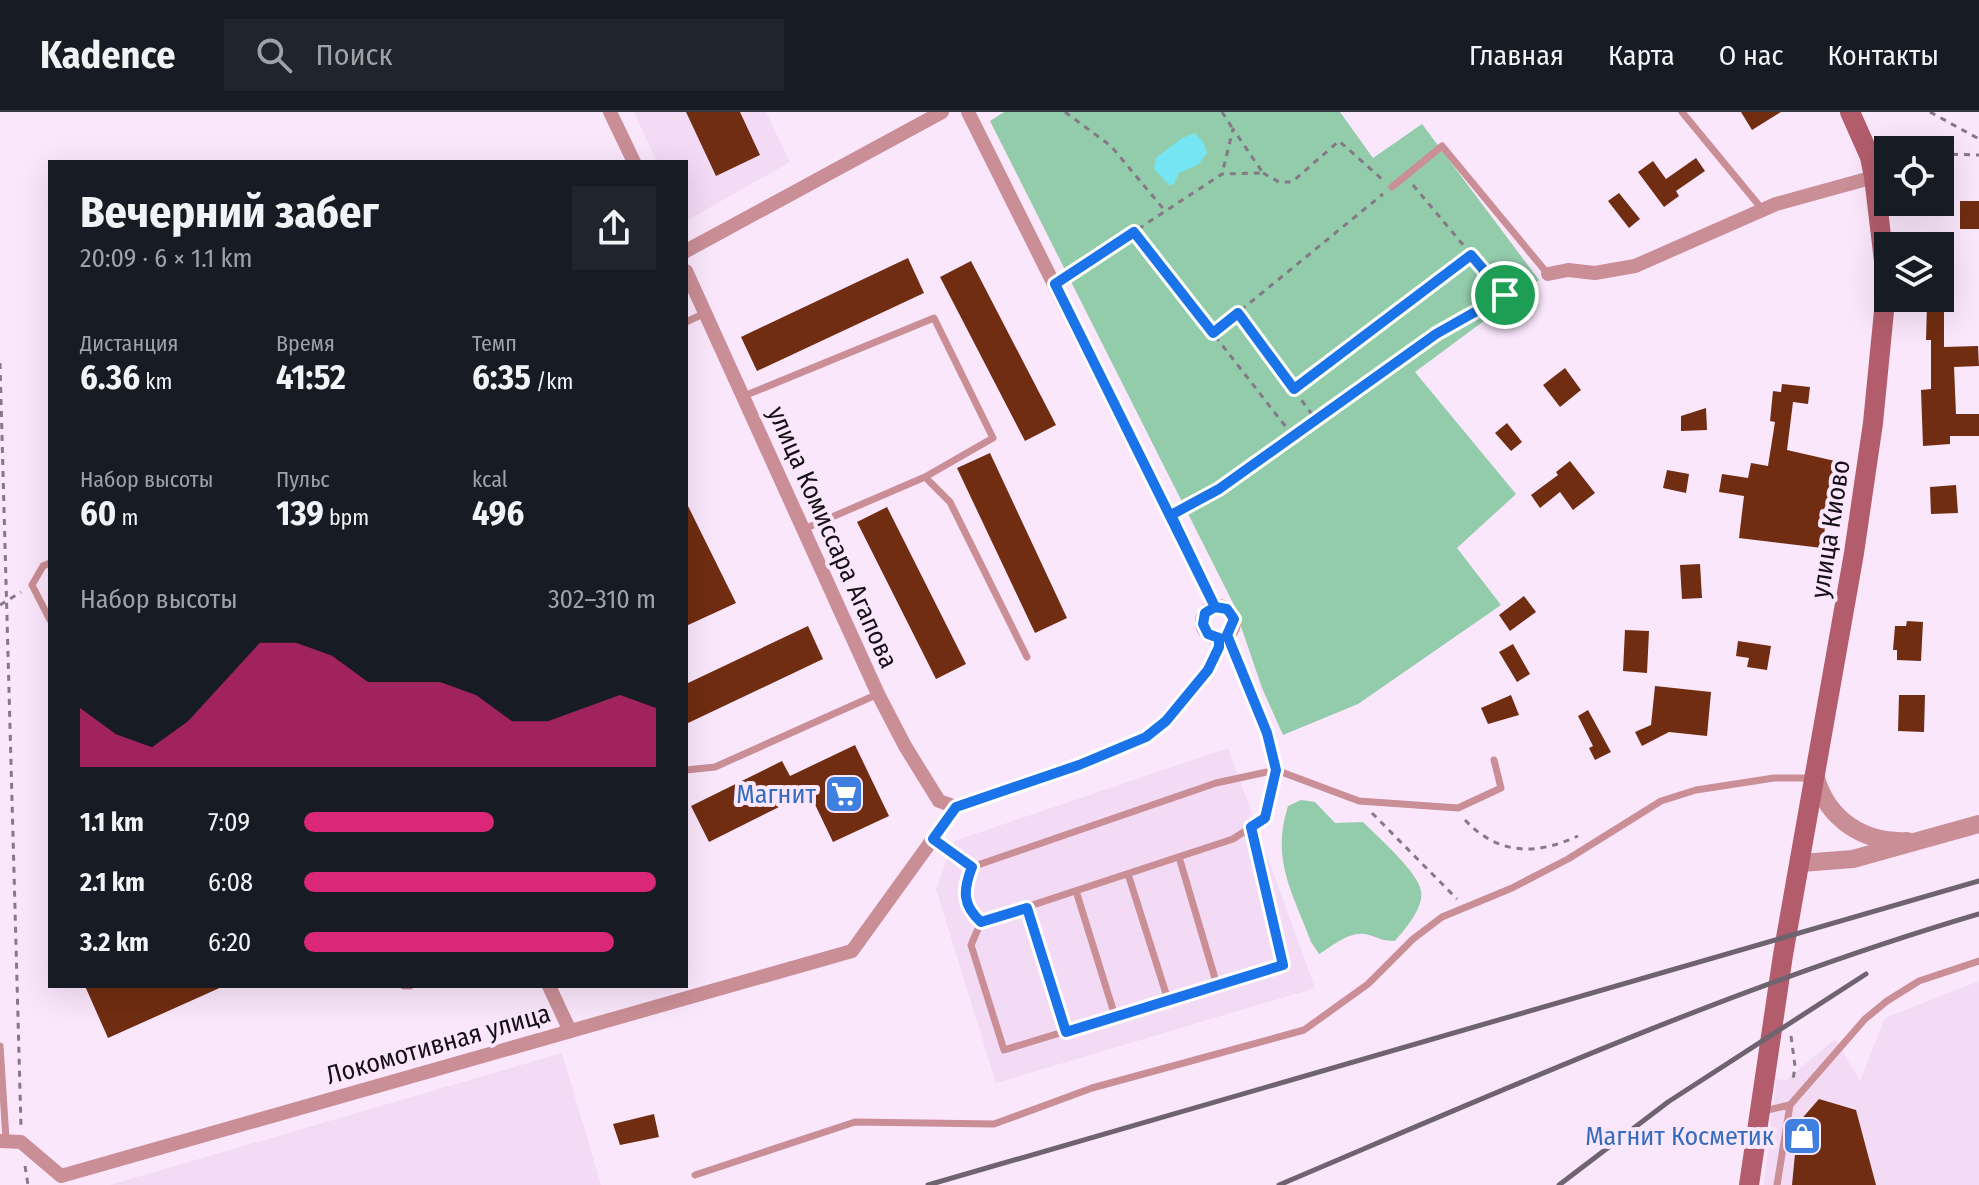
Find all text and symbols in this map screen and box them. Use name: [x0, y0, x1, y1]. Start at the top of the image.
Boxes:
search box: [224, 19, 784, 91]
text: Kadence: [40, 32, 176, 78]
icon: search: [252, 33, 296, 77]
text: Поиск: [316, 37, 392, 73]
text: Главная: [1469, 39, 1564, 72]
text: Карта: [1608, 39, 1675, 72]
text: О нас: [1719, 39, 1784, 72]
text: Контакты: [1828, 39, 1939, 72]
map controls: [1874, 136, 1954, 312]
button: locate: [1874, 136, 1954, 216]
text: Вечерний забег: [80, 186, 379, 239]
button: share: [572, 186, 656, 270]
button: layers: [1874, 232, 1954, 312]
text: 20:09 · 6 × 1.1 km: [80, 243, 253, 274]
pin: [1471, 261, 1539, 329]
icon: arrive: [1483, 273, 1527, 317]
text: Дистанция: [80, 330, 179, 357]
text: Время: [276, 330, 335, 357]
text: Темп: [472, 330, 517, 357]
text: 6.36: [80, 357, 140, 398]
text: 41:52: [276, 357, 346, 398]
text: 6:35: [472, 357, 531, 398]
text: km: [140, 368, 172, 395]
text: /km: [531, 368, 574, 395]
street label: улица Комиссара Агапова: [761, 401, 904, 673]
street label: улица Киово: [1804, 458, 1857, 600]
text: Набор высоты: [80, 466, 213, 493]
text: Пульс: [276, 466, 330, 493]
text: kcal: [472, 466, 508, 493]
text: 60: [80, 493, 116, 534]
text: 139: [276, 493, 324, 534]
text: 496: [472, 493, 524, 534]
text: m: [116, 504, 138, 531]
text: bpm: [324, 504, 369, 531]
text: Набор высоты: [80, 584, 238, 615]
text: 302–310 m: [548, 584, 656, 615]
supermarket icon: Магнит: [823, 773, 865, 815]
place label: Магнит: [736, 779, 816, 810]
text: 1.1 km: [80, 807, 144, 838]
text: 7:09: [208, 807, 250, 838]
text: 2.1 km: [80, 867, 145, 898]
text: 6:08: [208, 867, 253, 898]
text: 3.2 km: [80, 927, 149, 958]
text: 6:20: [208, 927, 251, 958]
street label: Локомотивная улица: [322, 998, 554, 1091]
shop icon: Магнит Косметик: [1781, 1115, 1823, 1157]
place label: Магнит Косметик: [1585, 1121, 1774, 1152]

